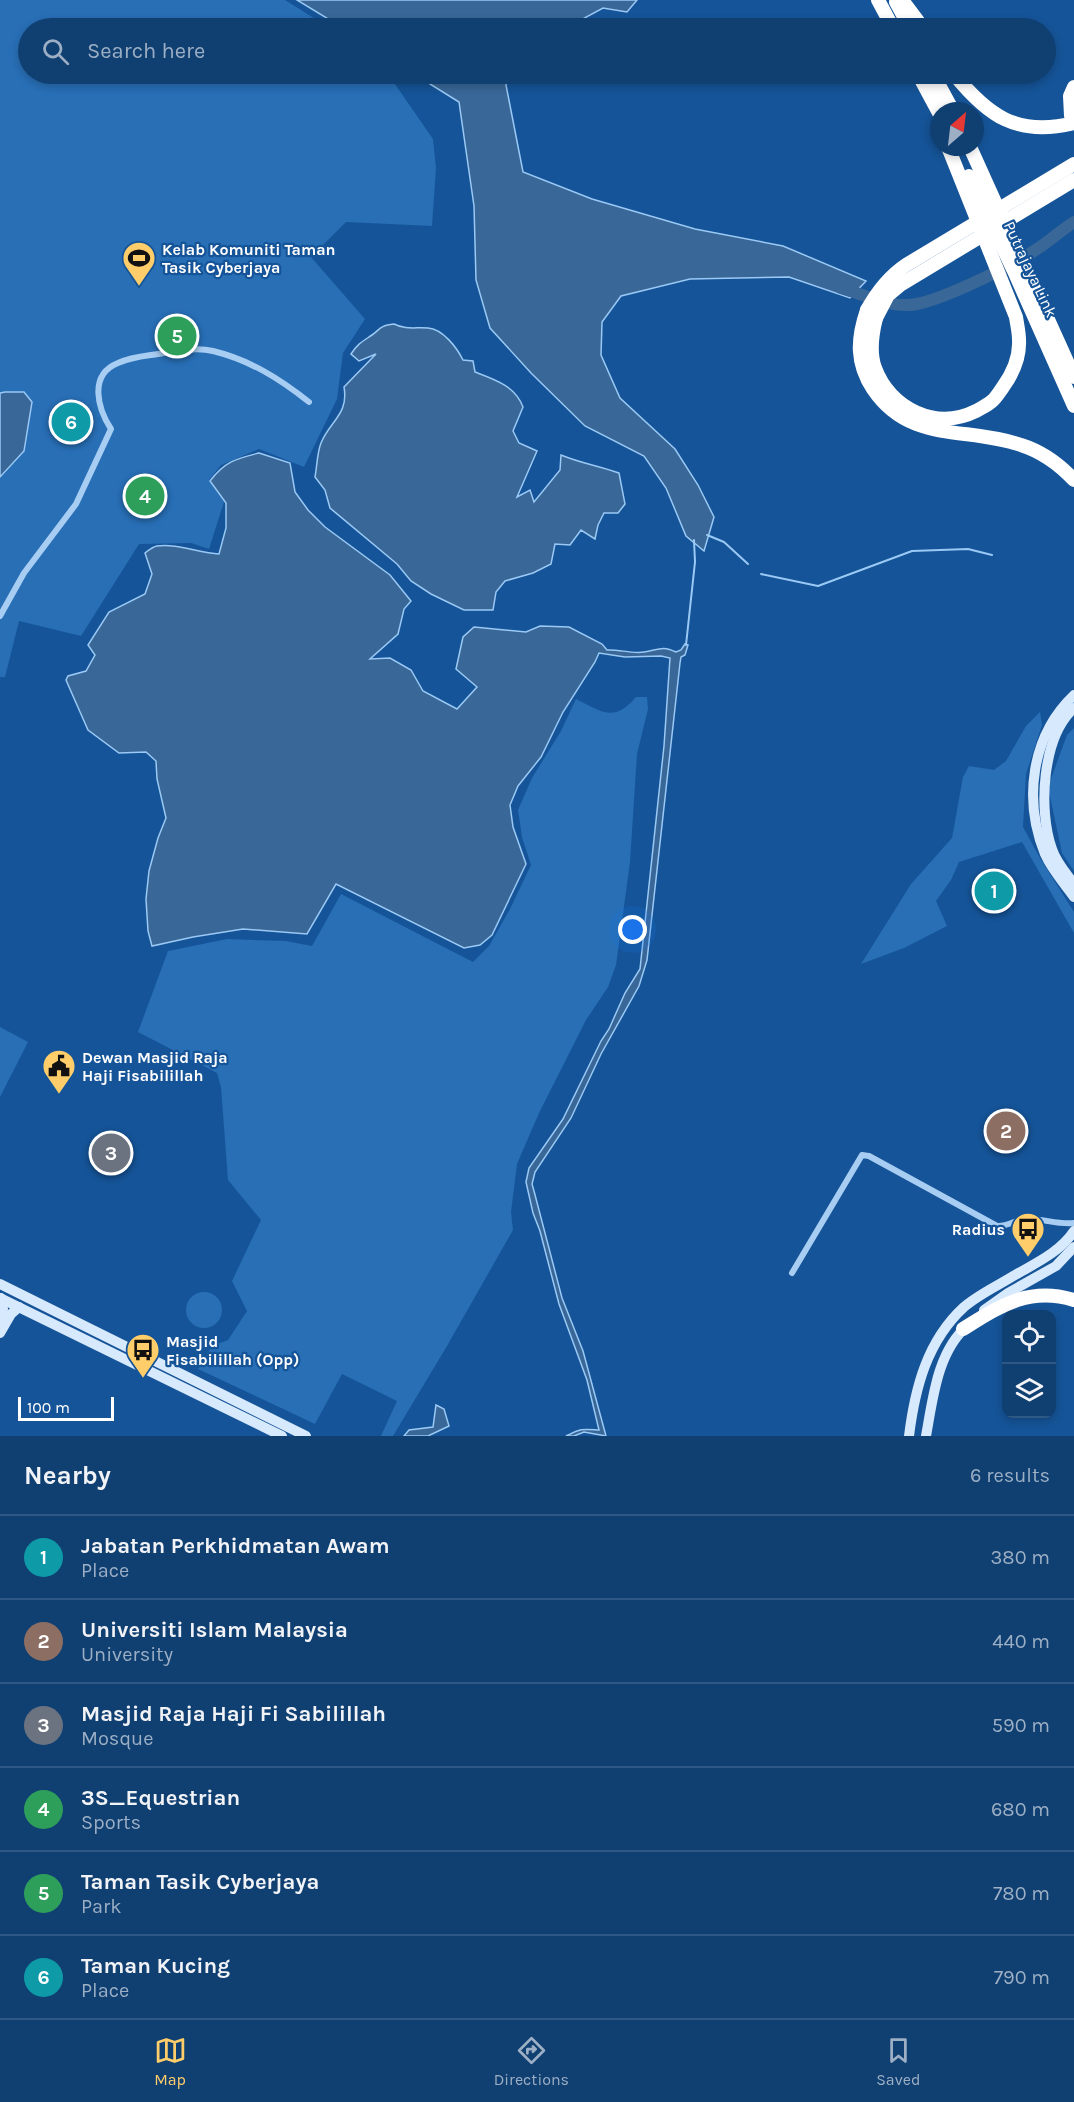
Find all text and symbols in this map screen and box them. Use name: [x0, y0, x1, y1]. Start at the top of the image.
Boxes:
search box: [18, 18, 1056, 84]
icon: search: [39, 35, 72, 68]
text: Search here: [87, 38, 205, 64]
north arrow: [930, 102, 984, 156]
street label: Putrajaya Link: [1000, 218, 1061, 320]
sports icon: Kelab Komuniti Taman Tasik Cyberjaya: [121, 240, 157, 287]
place label: Kelab Komuniti Taman Tasik Cyberjaya: [162, 240, 335, 277]
pin: 5: [158, 314, 196, 358]
pin: 6: [52, 400, 90, 444]
pin: 4: [126, 474, 164, 518]
pin: 1: [974, 868, 1014, 914]
your location: [618, 915, 647, 944]
public building icon: Dewan Masjid Raja Haji Fisabilillah: [41, 1048, 77, 1095]
place label: Dewan Masjid Raja Haji Fisabilillah: [82, 1048, 228, 1085]
pin: 2: [986, 1108, 1026, 1154]
pin: 3: [92, 1130, 130, 1176]
bus stop icon: Radius: [1010, 1211, 1046, 1258]
place label: Radius: [952, 1220, 1005, 1239]
map controls: [1002, 1310, 1056, 1418]
button: locate: [1002, 1310, 1056, 1364]
bus stop icon: Masjid Fisabilillah (Opp): [125, 1332, 161, 1379]
place label: Masjid Fisabilillah (Opp): [166, 1332, 299, 1369]
button: layers: [1002, 1364, 1056, 1418]
scale bar: [18, 1394, 114, 1422]
text: 100 m: [27, 1398, 70, 1417]
text: Nearby: [24, 1460, 111, 1491]
text: 6 results: [970, 1464, 1050, 1487]
text: Jabatan Perkhidmatan Awam: [81, 1533, 390, 1559]
text: 1: [40, 1546, 47, 1569]
text: 380 m: [991, 1546, 1050, 1569]
text: Place: [81, 1559, 129, 1582]
text: Universiti Islam Malaysia: [81, 1617, 348, 1643]
text: 2: [37, 1630, 50, 1653]
text: 440 m: [992, 1630, 1050, 1653]
text: University: [81, 1643, 173, 1666]
text: Masjid Raja Haji Fi Sabilillah: [81, 1701, 386, 1727]
text: 3: [37, 1714, 50, 1737]
text: 590 m: [992, 1714, 1050, 1737]
text: Mosque: [81, 1727, 153, 1750]
text: 3S_Equestrian: [81, 1785, 240, 1811]
text: 4: [38, 1798, 49, 1821]
text: 680 m: [991, 1798, 1050, 1821]
text: Sports: [81, 1811, 141, 1834]
text: Taman Tasik Cyberjaya: [81, 1869, 319, 1895]
text: 5: [38, 1882, 49, 1905]
text: 780 m: [993, 1882, 1050, 1905]
text: Park: [81, 1895, 122, 1918]
text: Taman Kucing: [81, 1953, 230, 1979]
text: 6: [37, 1966, 50, 1989]
text: 790 m: [994, 1966, 1050, 1989]
text: Place: [81, 1979, 129, 2002]
tab: Map: [154, 2034, 187, 2089]
tab: Directions: [494, 2034, 569, 2089]
tab: Saved: [876, 2034, 920, 2089]

